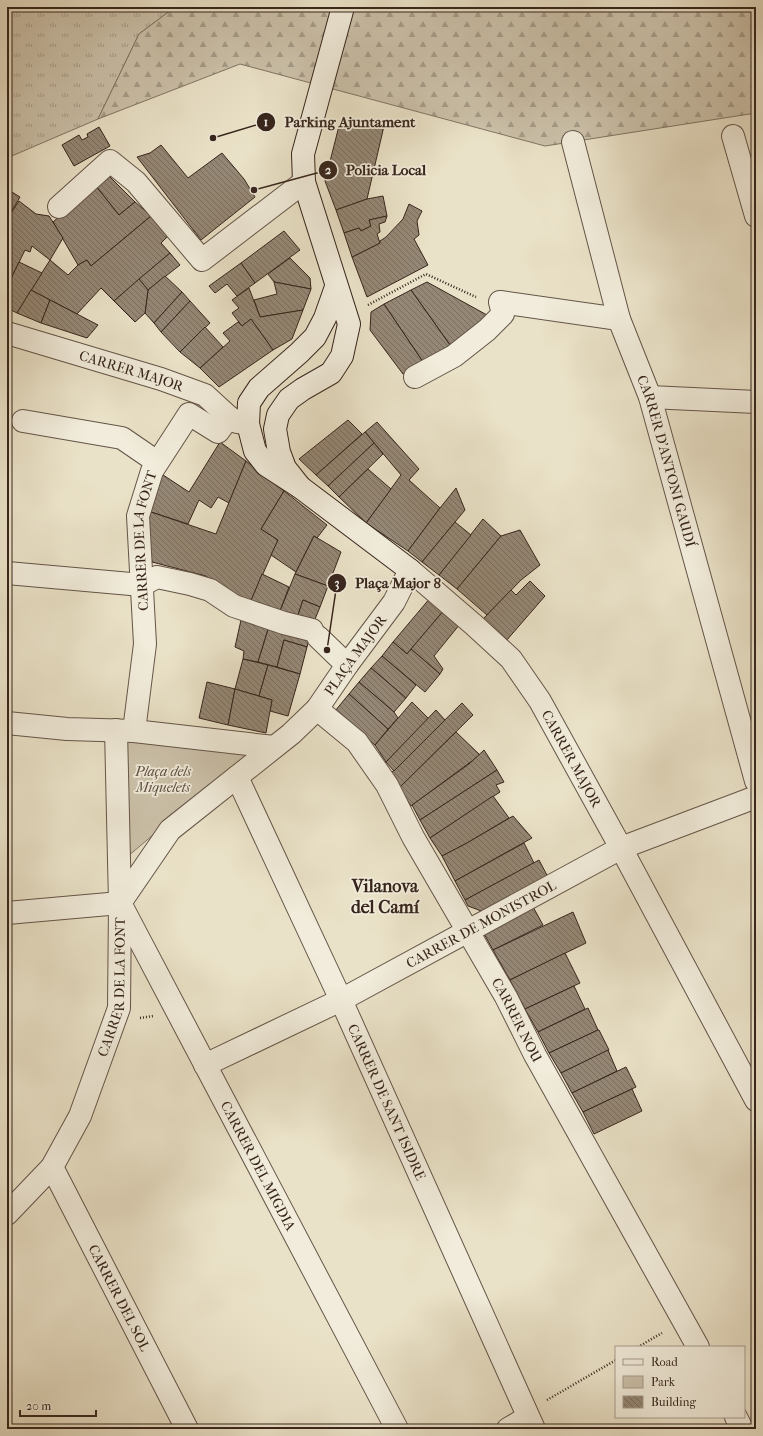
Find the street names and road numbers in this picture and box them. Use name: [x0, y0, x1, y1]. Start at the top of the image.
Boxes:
street label: CARRER MAJOR: [77, 347, 187, 396]
street label: CARRER D'ANTONI GAUDÍ: [633, 373, 700, 550]
street label: CARRER DE LA FONT: [129, 468, 161, 611]
street label: PLAÇA MAJOR: [321, 611, 391, 699]
street label: CARRER MAJOR: [538, 707, 605, 811]
street label: CARRER DE MONISTROL: [403, 877, 560, 972]
street label: CARRER DE LA FONT: [94, 917, 129, 1059]
street label: CARRER NOU: [488, 975, 545, 1066]
street label: CARRER DE SANT ISIDRE: [344, 1022, 429, 1183]
street label: CARRER DEL MIGDIA: [217, 1098, 299, 1235]
street label: CARRER DEL SOL: [84, 1242, 154, 1355]

